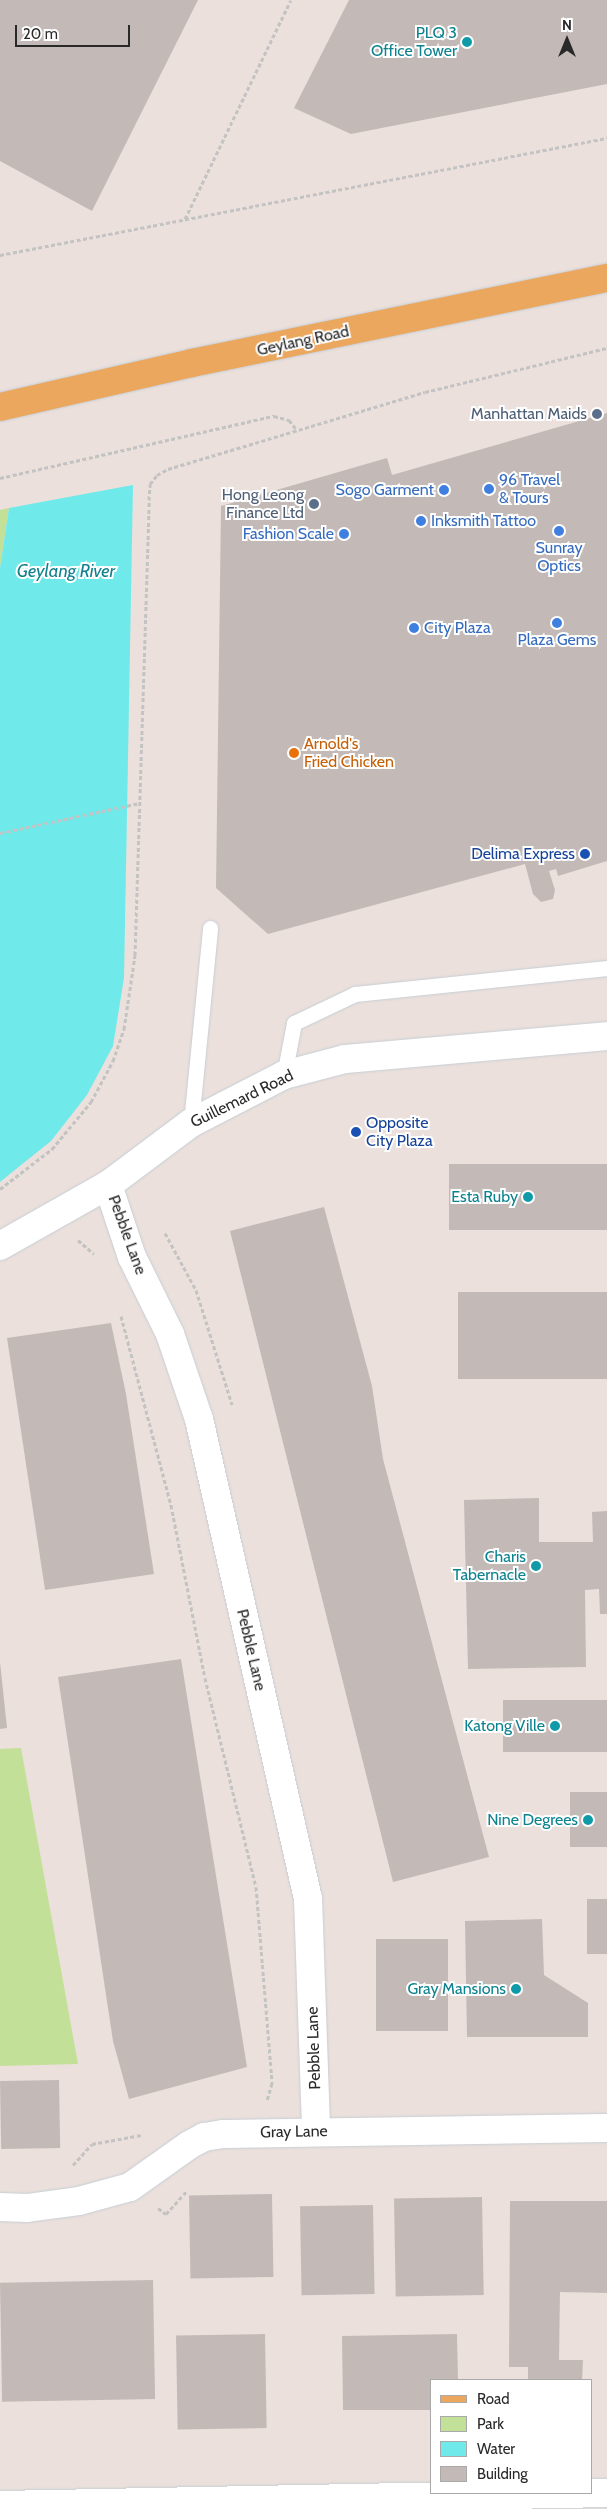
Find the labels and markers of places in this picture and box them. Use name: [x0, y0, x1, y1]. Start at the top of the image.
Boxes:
place label: PLQ 3 Office Tower: [371, 23, 457, 61]
marker: PLQ 3 Office Tower: [461, 36, 473, 48]
place label: Manhattan Maids: [471, 404, 587, 424]
marker: Manhattan Maids: [591, 408, 603, 420]
place label: 96 Travel & Tours: [499, 470, 560, 508]
place label: Sogo Garment: [336, 480, 434, 500]
marker: 96 Travel & Tours: [483, 483, 495, 495]
marker: Sogo Garment: [438, 484, 450, 496]
place label: Hong Leong Finance Ltd: [222, 485, 304, 523]
marker: Hong Leong Finance Ltd: [308, 498, 320, 510]
place label: Inksmith Tattoo: [431, 511, 536, 531]
marker: Inksmith Tattoo: [415, 515, 427, 527]
place label: Fashion Scale: [243, 524, 334, 544]
marker: Sunray Optics: [553, 525, 565, 537]
marker: Fashion Scale: [338, 528, 350, 540]
place label: Sunray Optics: [536, 538, 582, 576]
marker: Plaza Gems: [551, 617, 563, 629]
place label: City Plaza: [424, 618, 491, 638]
marker: City Plaza: [408, 622, 420, 634]
place label: Plaza Gems: [518, 630, 596, 650]
place label: Arnold's Fried Chicken: [304, 734, 394, 772]
marker: Arnold's Fried Chicken: [288, 747, 300, 759]
place label: Delima Express: [471, 844, 575, 864]
marker: Delima Express: [579, 848, 591, 860]
place label: Opposite City Plaza: [366, 1113, 433, 1151]
marker: Opposite City Plaza: [350, 1126, 362, 1138]
place label: Esta Ruby: [451, 1187, 518, 1207]
marker: Esta Ruby: [522, 1191, 534, 1203]
place label: Charis Tabernacle: [453, 1547, 526, 1585]
marker: Charis Tabernacle: [530, 1560, 542, 1572]
place label: Katong Ville: [464, 1716, 545, 1736]
marker: Katong Ville: [549, 1720, 561, 1732]
place label: Nine Degrees: [487, 1810, 578, 1830]
marker: Nine Degrees: [582, 1814, 594, 1826]
place label: Gray Mansions: [407, 1979, 506, 1999]
marker: Gray Mansions: [510, 1983, 522, 1995]

